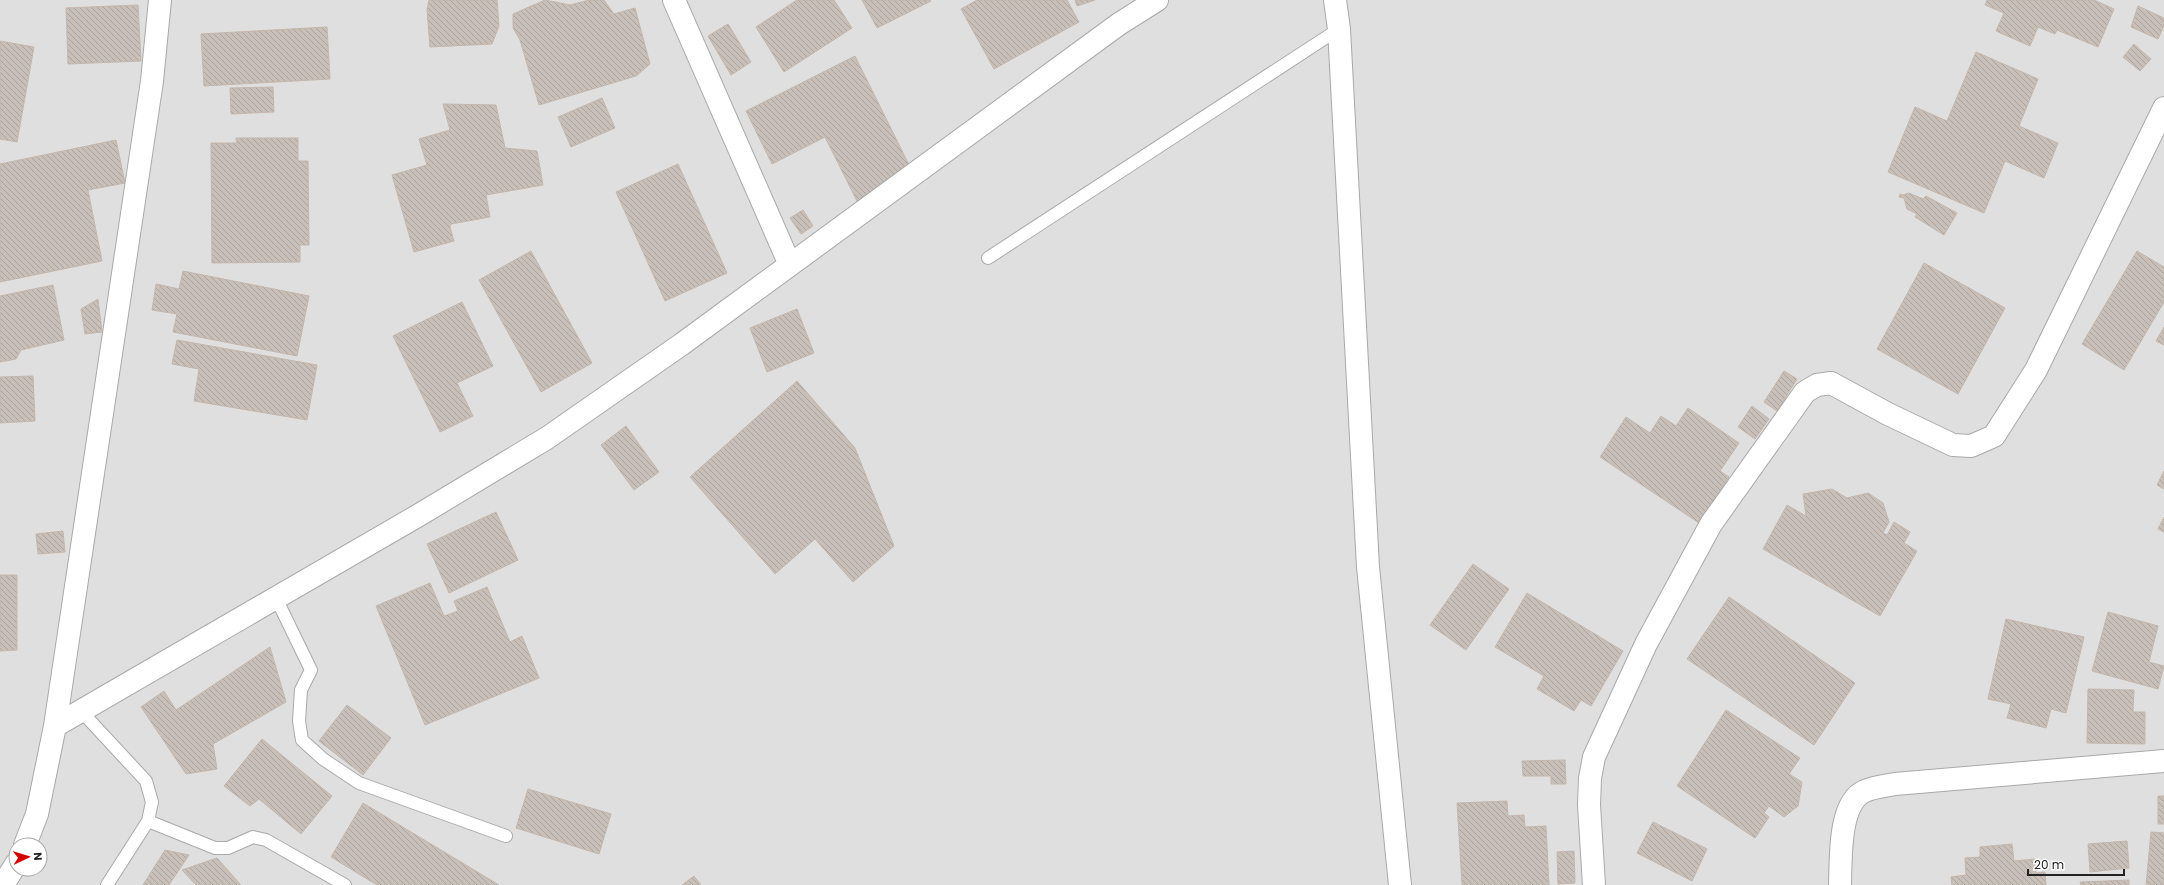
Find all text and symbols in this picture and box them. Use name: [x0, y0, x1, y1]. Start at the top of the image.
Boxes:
north arrow: [8, 837, 48, 877]
scale bar: [2028, 851, 2124, 877]
text: N: [30, 852, 46, 861]
text: 20 m: [2034, 856, 2064, 873]

